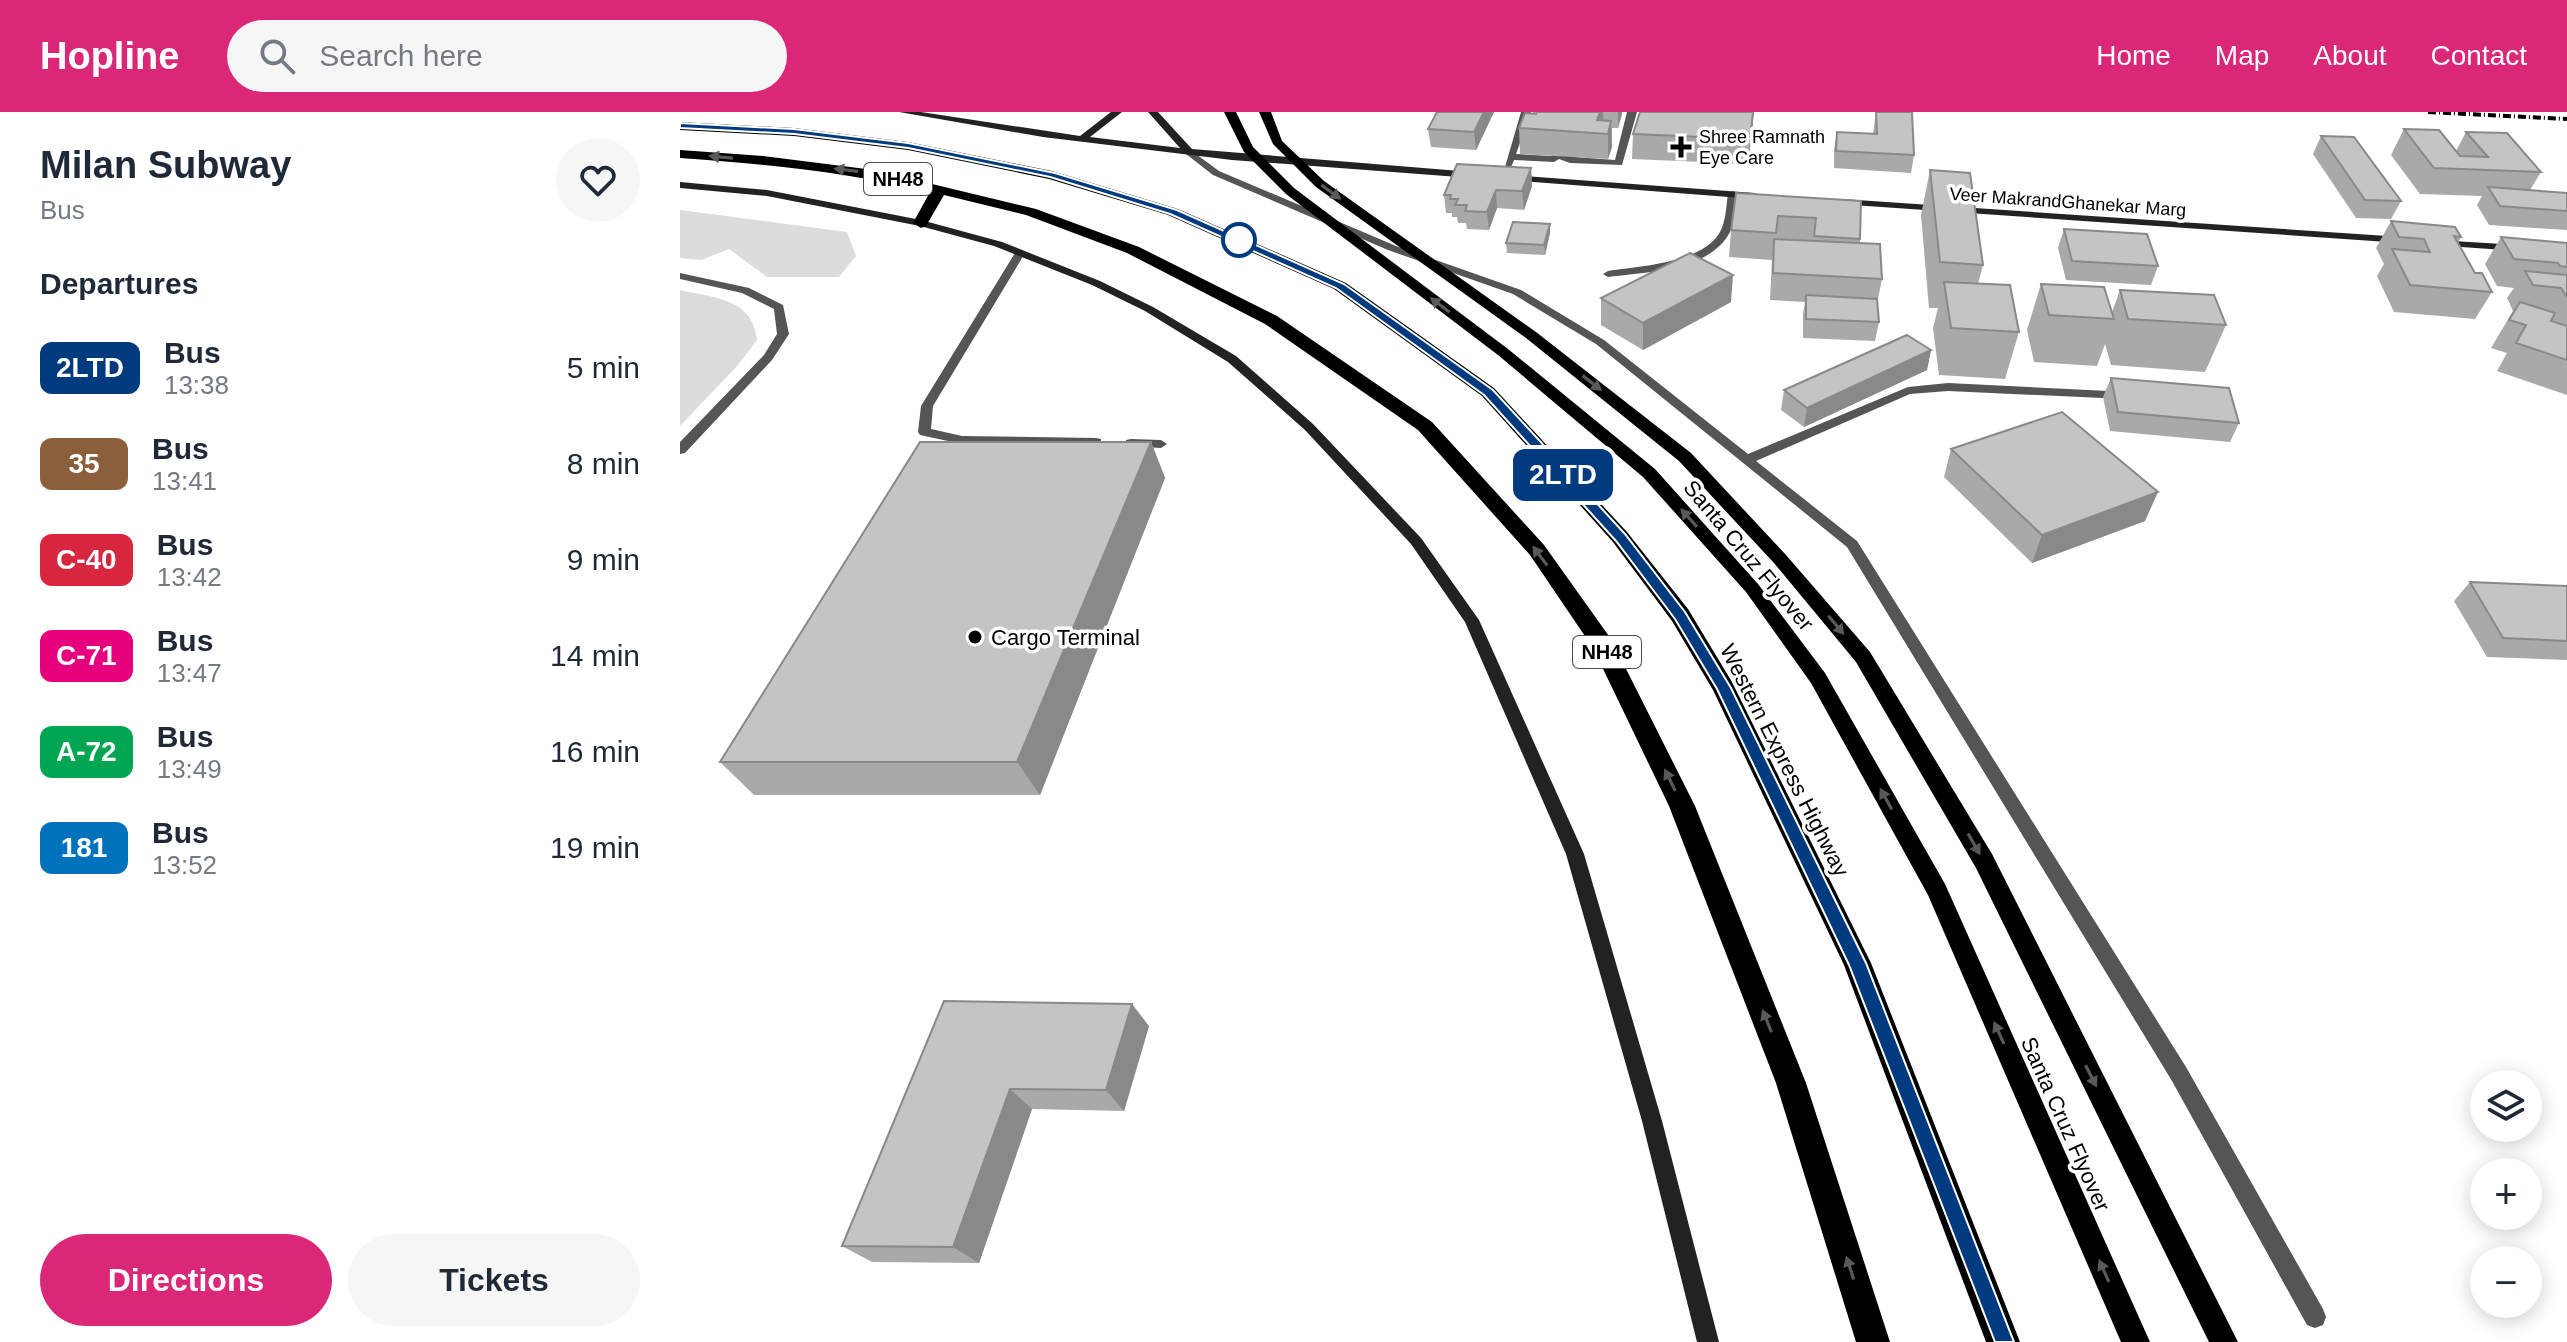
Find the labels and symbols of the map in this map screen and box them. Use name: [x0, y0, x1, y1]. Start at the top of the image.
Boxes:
place label: Shree Ramnath Eye Care: [1699, 127, 1825, 168]
marker: Shree Ramnath Eye Care: [1670, 136, 1692, 158]
one-way arrow: [708, 150, 733, 163]
one-way arrow: [833, 163, 858, 176]
road number: NH48: [864, 163, 932, 195]
one-way arrow: [1320, 184, 1341, 199]
street label: Veer MakrandGhanekar Marg: [1949, 184, 2187, 220]
unlabelled marker: [1222, 223, 1256, 257]
one-way arrow: [1430, 297, 1451, 313]
one-way arrow: [1582, 375, 1602, 391]
line badge: 2LTD: [1507, 449, 1619, 501]
street label: Santa Cruz Flyover: [1679, 475, 1819, 635]
one-way arrow: [1681, 509, 1699, 528]
one-way arrow: [1533, 545, 1549, 566]
one-way arrow: [1827, 614, 1844, 634]
place label: Cargo Terminal: [991, 625, 1140, 650]
marker: Cargo Terminal: [966, 628, 984, 646]
road number: NH48: [1573, 636, 1641, 668]
street label: Western Express Highway: [1715, 640, 1854, 881]
one-way arrow: [1663, 769, 1676, 792]
one-way arrow: [1879, 788, 1892, 811]
one-way arrow: [1967, 833, 1981, 855]
one-way arrow: [1760, 1009, 1773, 1033]
one-way arrow: [1993, 1021, 2006, 1045]
street label: Santa Cruz Flyover: [2016, 1033, 2115, 1215]
one-way arrow: [2084, 1065, 2098, 1088]
one-way arrow: [1843, 1255, 1855, 1279]
one-way arrow: [2098, 1259, 2111, 1282]

